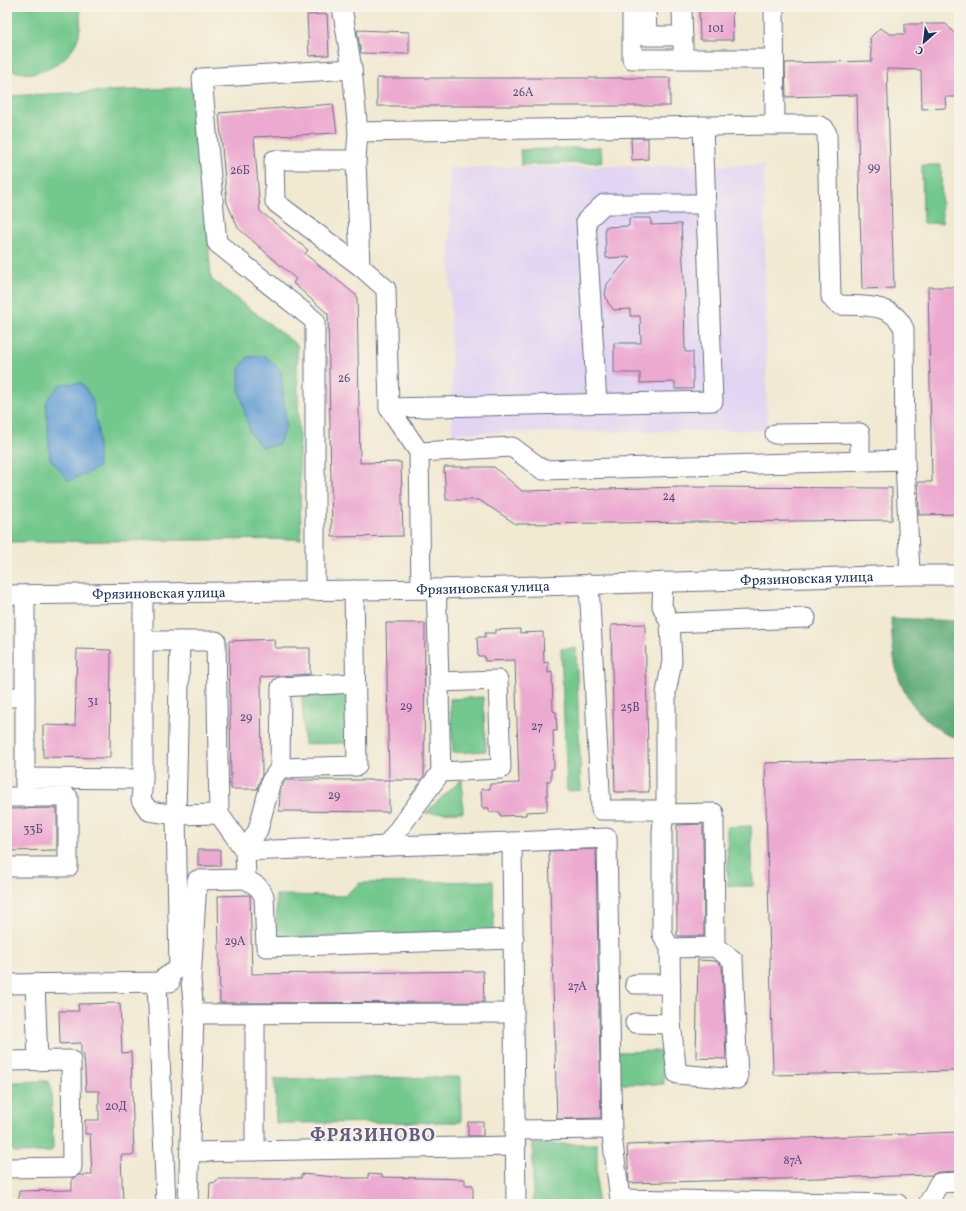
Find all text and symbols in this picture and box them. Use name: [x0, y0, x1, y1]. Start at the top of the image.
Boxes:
house number: 101: [708, 21, 724, 37]
north arrow: [904, 22, 944, 62]
text: С: [913, 41, 927, 58]
house number: 26А: [513, 85, 534, 101]
house number: 99: [868, 160, 880, 176]
house number: 26Б: [230, 163, 250, 179]
house number: 26: [338, 371, 350, 387]
house number: 24: [662, 489, 676, 505]
street label: Фрязиновская улица: [740, 568, 874, 591]
street label: Фрязиновская улица: [416, 578, 550, 600]
street label: Фрязиновская улица: [92, 584, 226, 605]
house number: 31: [88, 694, 98, 710]
house number: 29: [400, 699, 412, 715]
house number: 25В: [620, 700, 640, 716]
house number: 29: [240, 710, 252, 726]
house number: 27: [531, 719, 543, 735]
house number: 29: [328, 788, 340, 804]
house number: 33Б: [23, 822, 43, 838]
house number: 29А: [224, 934, 246, 950]
house number: 27А: [567, 979, 587, 995]
house number: 20Д: [105, 1099, 127, 1115]
district label: ФРЯЗИНОВО: [310, 1124, 436, 1149]
house number: 87А: [783, 1153, 803, 1169]

